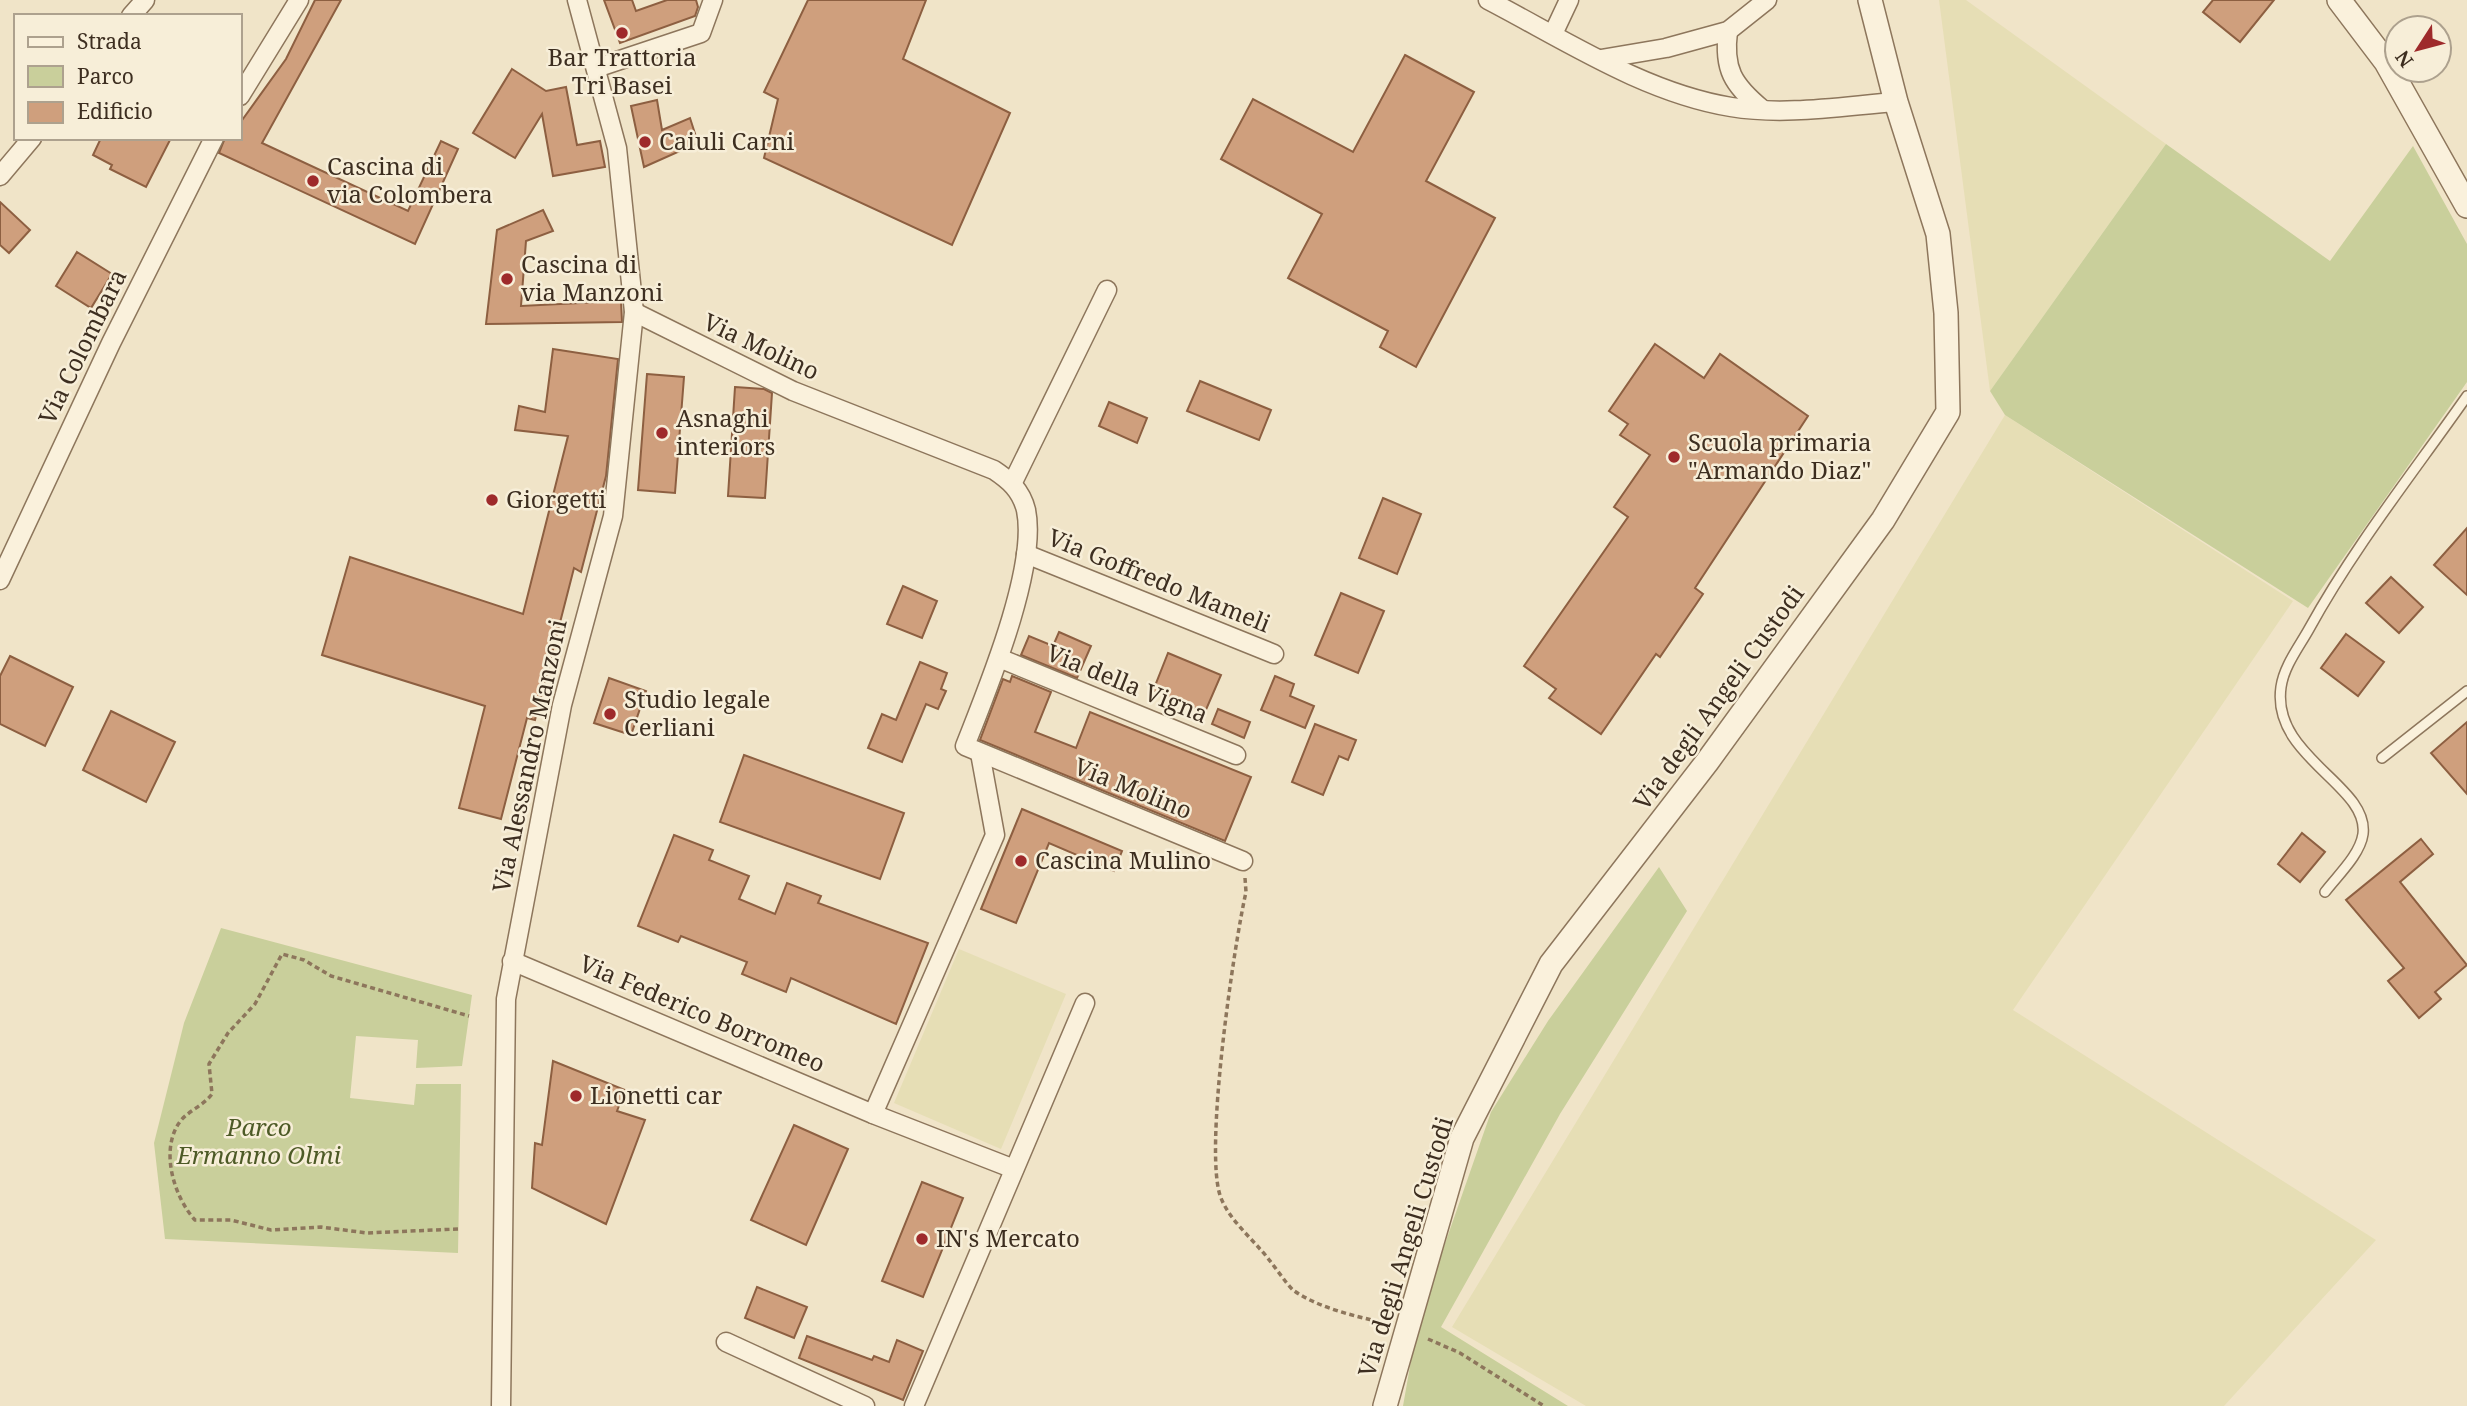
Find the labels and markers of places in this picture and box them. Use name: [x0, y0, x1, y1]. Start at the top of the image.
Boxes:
marker: Bar Trattoria Tri Basei: [614, 25, 630, 41]
place label: Bar Trattoria Tri Basei: [547, 40, 697, 101]
place label: Caiuli Carni: [659, 124, 795, 157]
marker: Caiuli Carni: [637, 134, 653, 150]
place label: Cascina di via Colombera: [327, 149, 493, 210]
marker: Cascina di via Colombera: [305, 173, 321, 189]
place label: Cascina di via Manzoni: [521, 247, 663, 308]
marker: Cascina di via Manzoni: [499, 271, 515, 287]
place label: Asnaghi interiors: [676, 401, 775, 462]
marker: Asnaghi interiors: [654, 425, 670, 441]
place label: Scuola primaria "Armando Diaz": [1688, 425, 1872, 486]
marker: Scuola primaria "Armando Diaz": [1666, 449, 1682, 465]
place label: Giorgetti: [506, 482, 607, 515]
marker: Giorgetti: [484, 492, 500, 508]
place label: Studio legale Cerliani: [624, 682, 770, 743]
marker: Studio legale Cerliani: [602, 706, 618, 722]
place label: Cascina Mulino: [1035, 843, 1211, 876]
marker: Cascina Mulino: [1013, 853, 1029, 869]
place label: Lionetti car: [590, 1078, 722, 1111]
marker: Lionetti car: [568, 1088, 584, 1104]
place label: IN's Mercato: [936, 1221, 1080, 1254]
marker: IN's Mercato: [914, 1231, 930, 1247]

